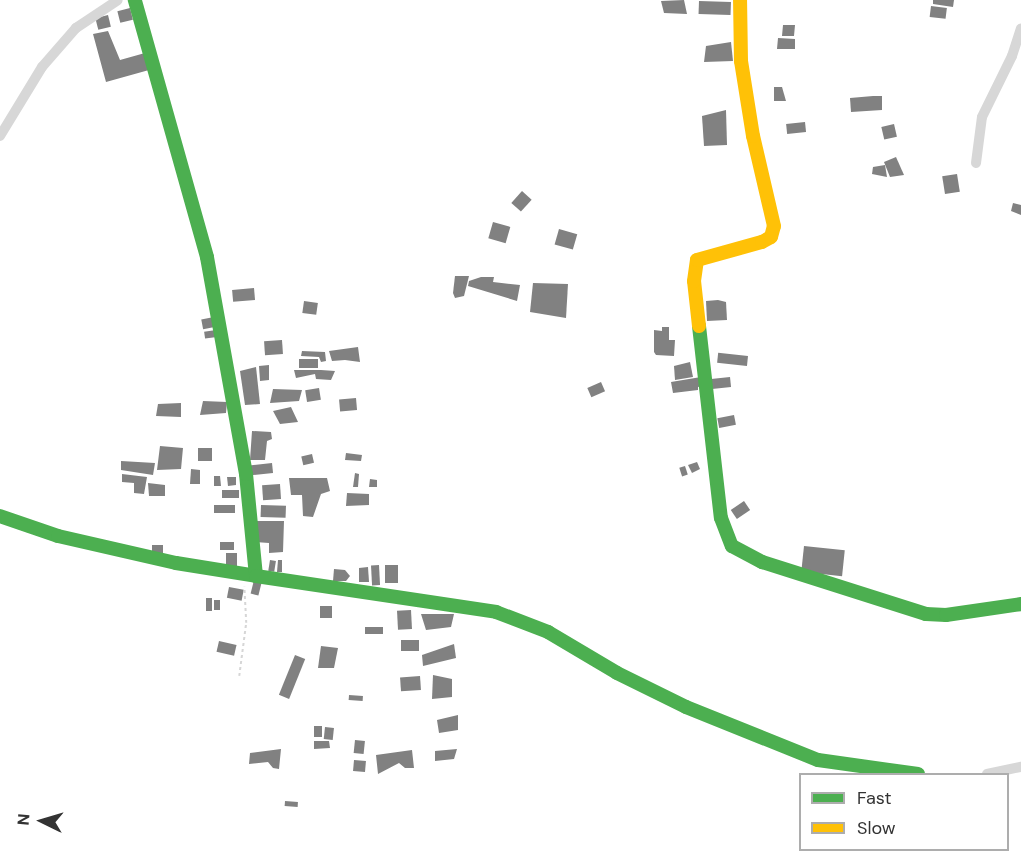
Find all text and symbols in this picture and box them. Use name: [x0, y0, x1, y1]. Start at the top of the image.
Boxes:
legend: [799, 773, 1009, 851]
text: Fast: [857, 786, 892, 810]
north arrow: [12, 791, 72, 851]
text: N: [13, 813, 35, 826]
text: Slow: [857, 816, 896, 840]

